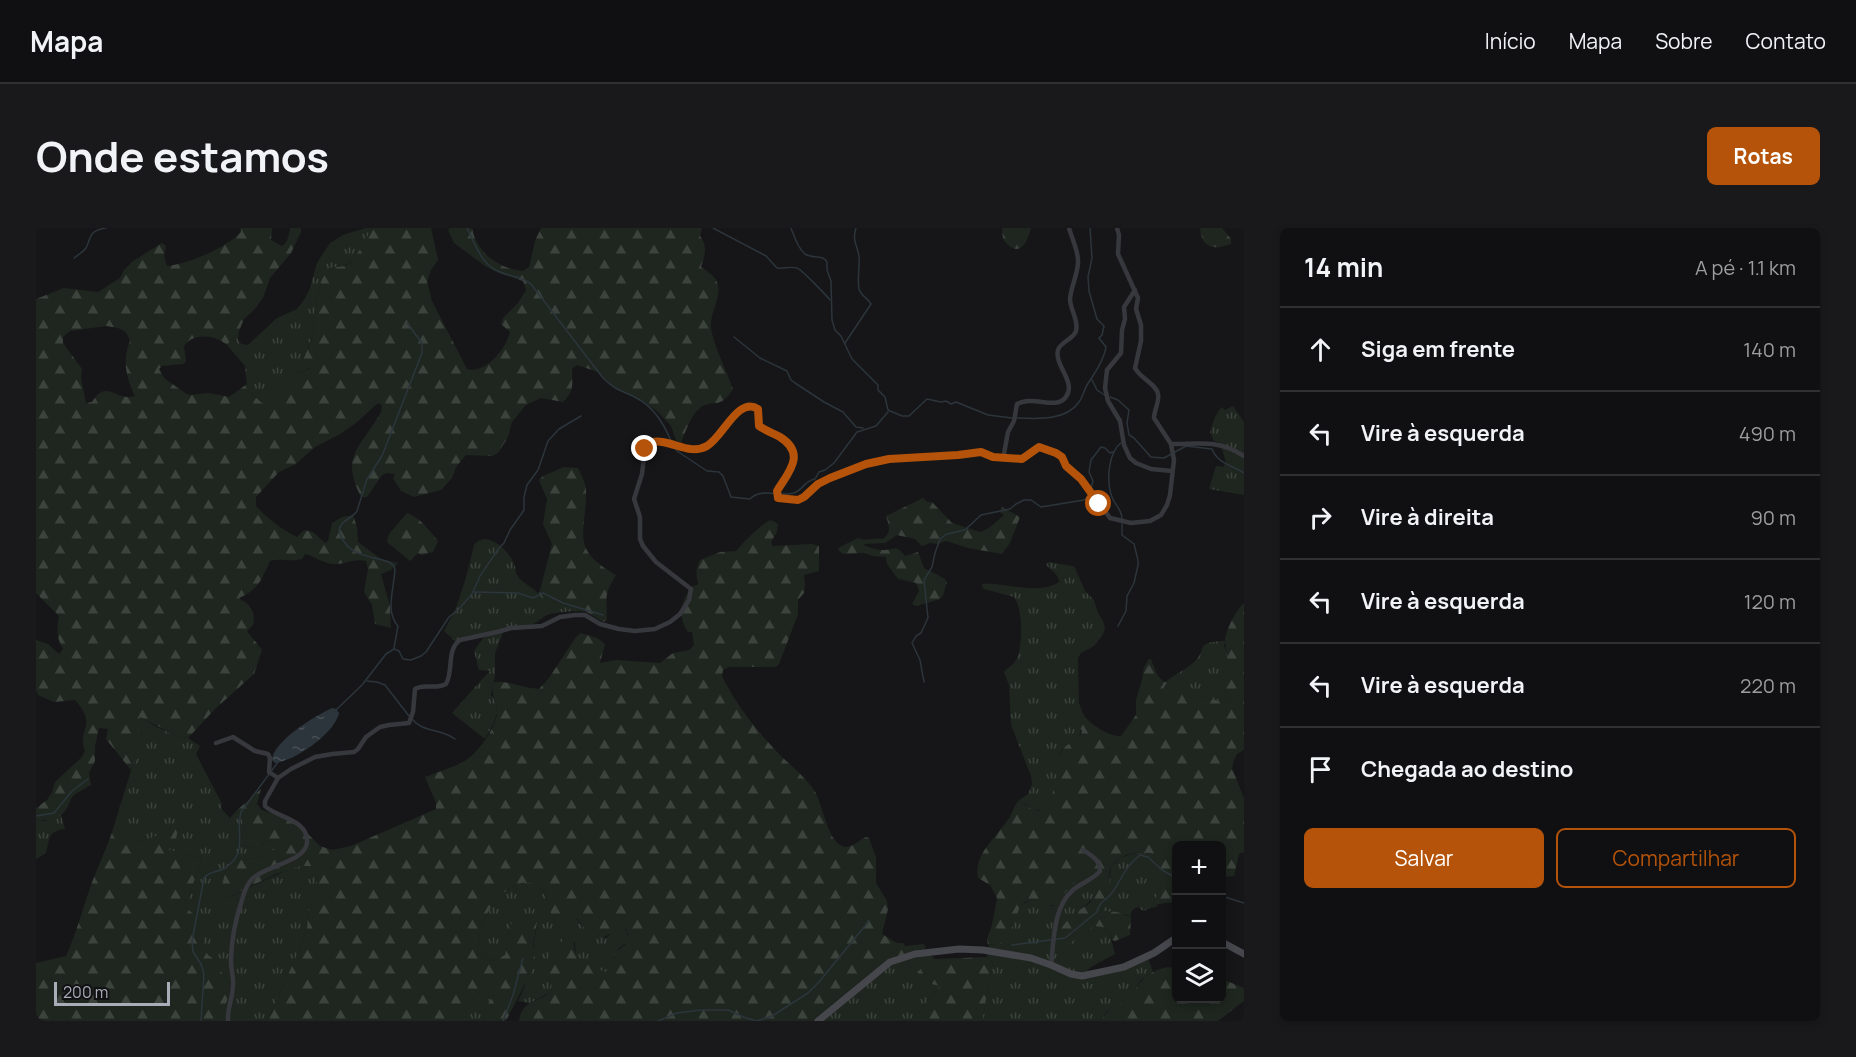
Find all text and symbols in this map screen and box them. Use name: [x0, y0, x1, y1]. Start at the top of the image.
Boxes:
text: Mapa: [30, 22, 103, 60]
text: Início: [1485, 27, 1536, 55]
text: Mapa: [1569, 27, 1622, 55]
text: Sobre: [1655, 27, 1713, 55]
text: Contato: [1746, 27, 1826, 55]
text: Onde estamos: [36, 127, 329, 185]
button: Rotas: [1707, 127, 1820, 185]
text: 14 min: [1304, 249, 1383, 285]
text: A pé · 1.1 km: [1695, 254, 1796, 281]
icon: ahead: [1304, 333, 1337, 366]
text: Siga em frente: [1361, 334, 1515, 364]
text: 140 m: [1743, 336, 1796, 363]
icon: left: [1304, 417, 1337, 450]
text: Vire à esquerda: [1361, 418, 1525, 448]
text: 490 m: [1739, 420, 1796, 447]
route end: [631, 435, 657, 461]
route start: [1085, 490, 1111, 516]
icon: right: [1304, 501, 1337, 534]
text: Vire à direita: [1361, 502, 1494, 532]
text: 90 m: [1750, 504, 1796, 531]
icon: left: [1304, 585, 1337, 618]
text: Vire à esquerda: [1361, 586, 1525, 616]
text: 120 m: [1744, 588, 1796, 615]
icon: left: [1304, 669, 1337, 702]
text: Vire à esquerda: [1361, 670, 1525, 700]
text: 220 m: [1740, 672, 1796, 699]
icon: arrive: [1304, 753, 1337, 786]
text: Chegada ao destino: [1361, 754, 1573, 784]
button: Salvar: [1304, 828, 1544, 888]
button: Compartilhar: [1556, 828, 1796, 888]
map controls: [1172, 841, 1226, 1003]
button: +: [1172, 841, 1226, 895]
button: −: [1172, 895, 1226, 949]
button: layers: [1172, 949, 1226, 1003]
scale bar: [54, 979, 170, 1006]
text: 200 m: [63, 981, 108, 1003]

